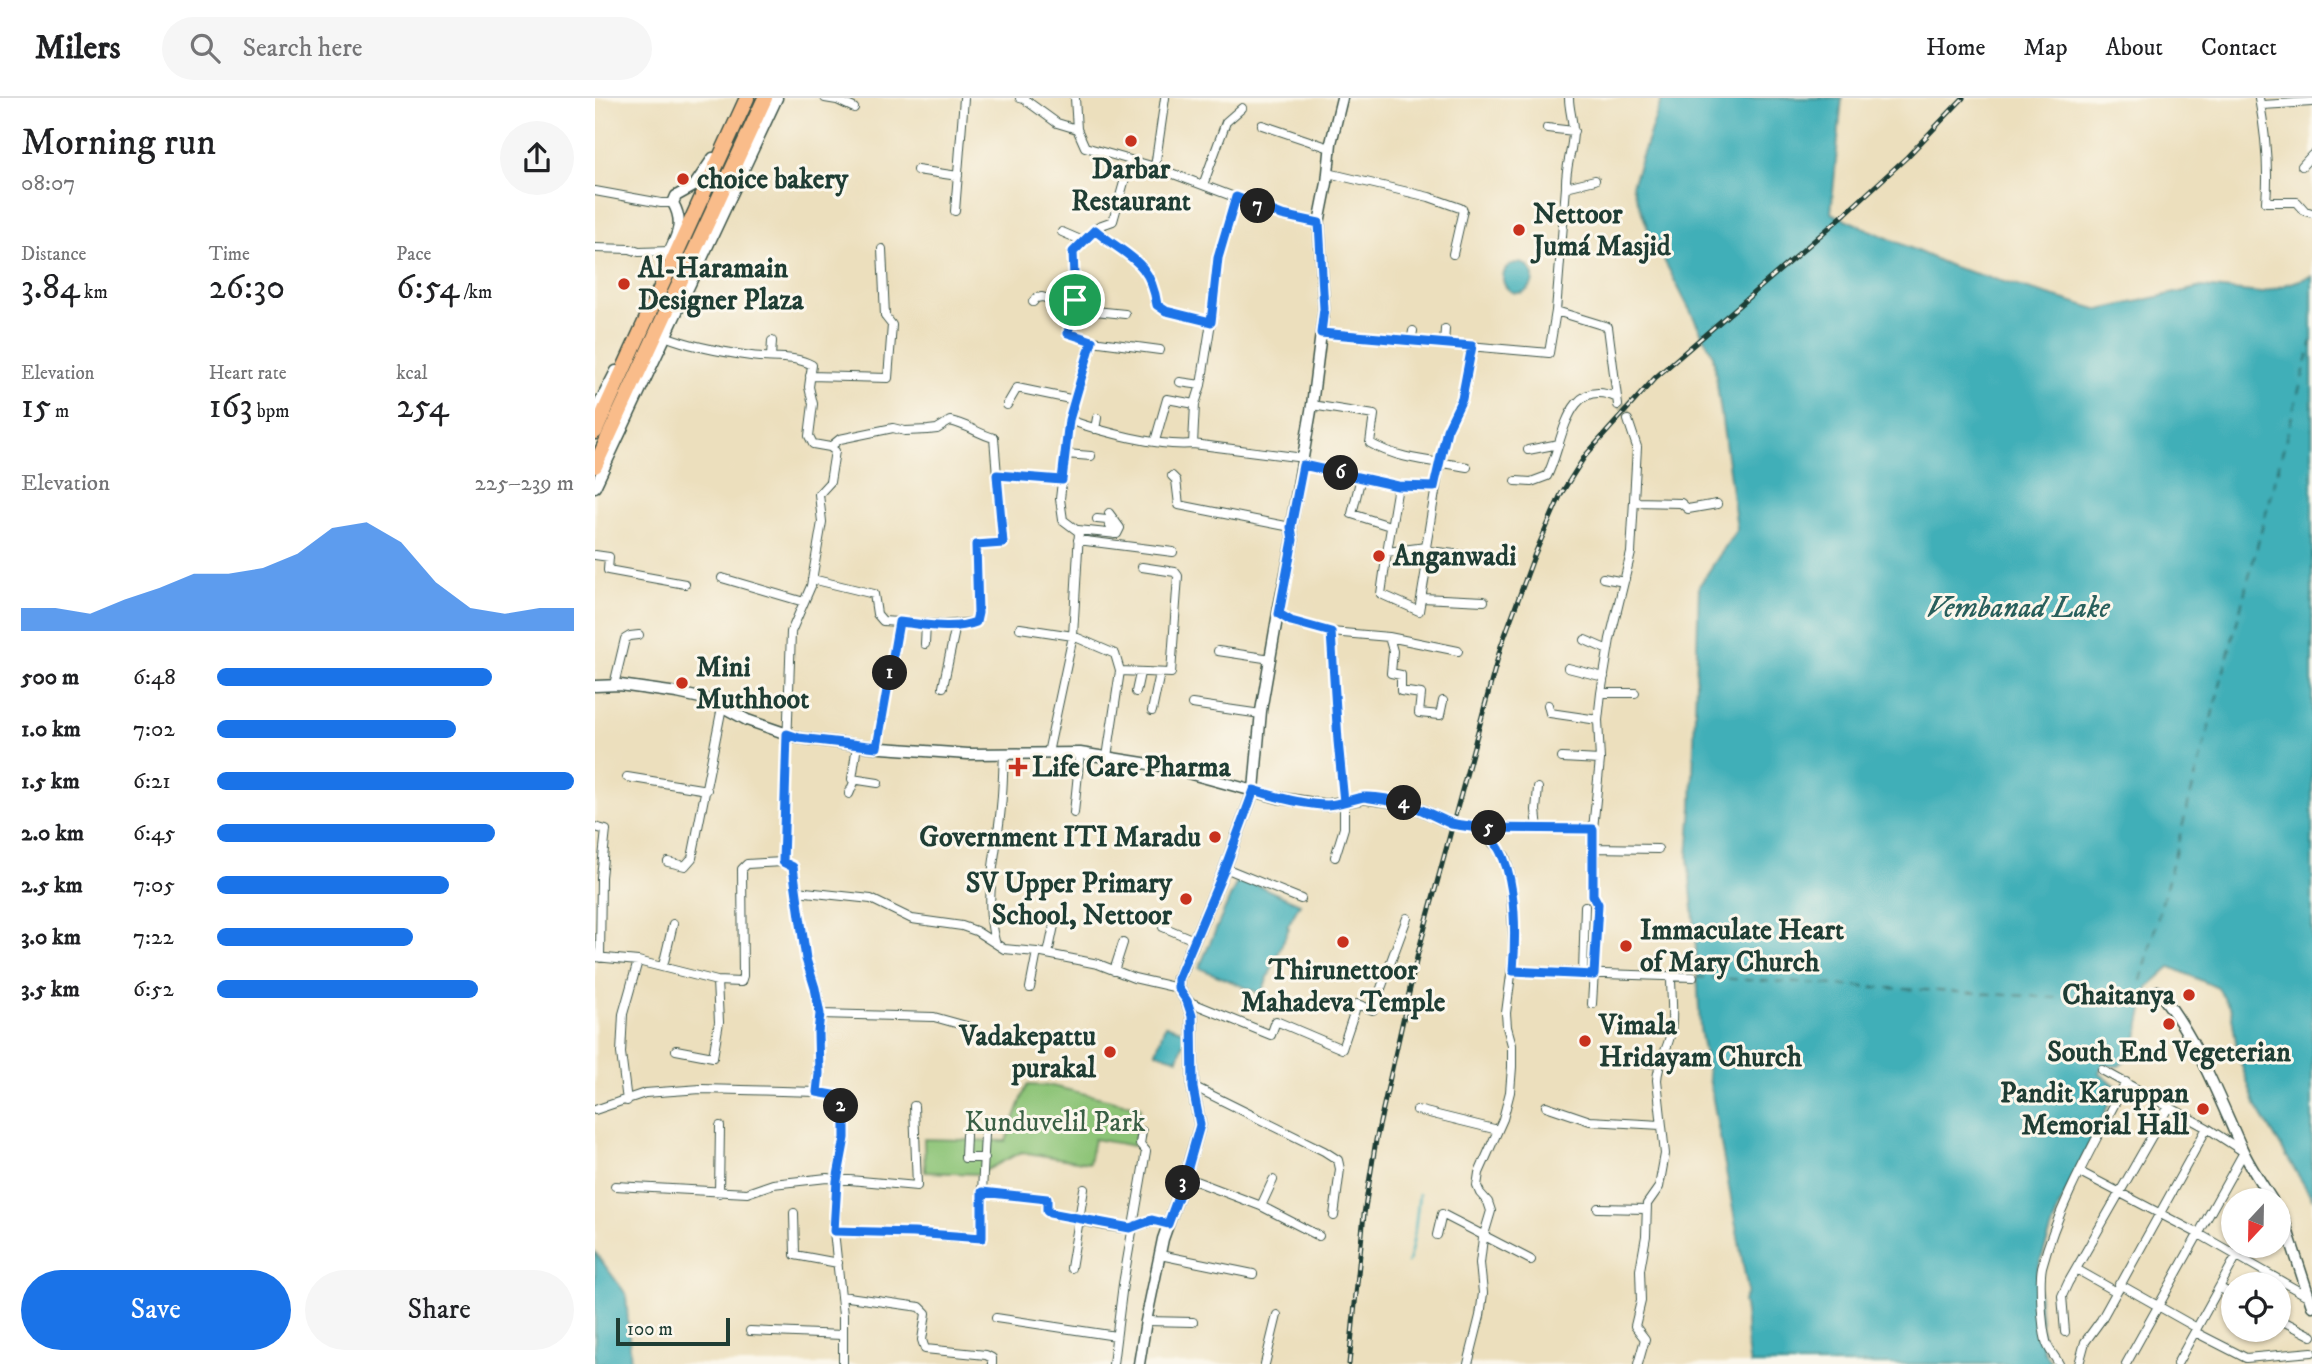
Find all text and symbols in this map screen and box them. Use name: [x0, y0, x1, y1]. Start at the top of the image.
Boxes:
search box: [162, 17, 652, 80]
text: Milers: [35, 28, 120, 69]
icon: search: [186, 29, 224, 67]
text: Search here: [242, 32, 363, 65]
text: Home: [1926, 33, 1985, 63]
text: Map: [2023, 33, 2068, 63]
text: About: [2106, 33, 2163, 63]
text: Contact: [2201, 33, 2277, 63]
text: Morning run: [21, 119, 216, 167]
button: share: [500, 121, 574, 195]
marker: Darbar Restaurant: [1123, 133, 1139, 149]
place label: Darbar Restaurant: [1071, 152, 1191, 219]
place label: choice bakery: [697, 162, 849, 197]
text: 08:07: [21, 169, 75, 198]
marker: choice bakery: [675, 171, 691, 187]
pin: 7: [1241, 188, 1275, 224]
text: 7: [1252, 194, 1263, 217]
place label: Nettoor Jumá Masjid: [1530, 197, 1672, 264]
marker: Nettoor Jumá Masjid: [1511, 222, 1527, 238]
text: Distance: [21, 243, 86, 266]
text: Time: [209, 243, 250, 266]
text: Pace: [396, 243, 431, 266]
place label: Al-Haramain Designer Plaza: [637, 251, 805, 318]
text: 3.84: [21, 266, 80, 310]
text: 26:30: [209, 266, 285, 310]
text: 6:54: [396, 266, 459, 310]
pin: [1045, 270, 1105, 330]
marker: Al-Haramain Designer Plaza: [616, 276, 632, 292]
text: km: [80, 281, 108, 304]
text: /km: [459, 281, 492, 304]
icon: arrive: [1056, 281, 1094, 319]
text: Elevation: [21, 362, 95, 385]
text: Heart rate: [209, 362, 287, 385]
text: kcal: [396, 362, 428, 385]
text: 15: [21, 385, 51, 429]
text: 163: [209, 385, 253, 429]
text: 254: [396, 385, 449, 429]
text: m: [51, 400, 69, 423]
text: bpm: [253, 400, 289, 423]
pin: 6: [1323, 456, 1359, 490]
text: 6: [1336, 461, 1345, 484]
text: Elevation: [21, 469, 110, 498]
text: 225–239 m: [474, 469, 574, 498]
place label: Anganwadi: [1392, 539, 1516, 574]
marker: Anganwadi: [1371, 548, 1387, 564]
water label: Vembanad Lake: [1926, 590, 2111, 627]
place label: Mini Muthhoot: [696, 650, 809, 717]
pin: 1: [873, 656, 907, 690]
text: 1: [886, 661, 893, 684]
text: 500 m: [21, 663, 79, 692]
text: 6:48: [133, 663, 176, 692]
marker: Mini Muthhoot: [674, 675, 690, 691]
text: 1.0 km: [21, 715, 81, 744]
text: 7:02: [133, 715, 175, 744]
place label: Life Care Pharma: [1032, 750, 1232, 785]
marker: Life Care Pharma: [1010, 759, 1026, 775]
text: 1.5 km: [21, 767, 80, 796]
text: 6:21: [133, 767, 171, 796]
pin: 4: [1387, 786, 1421, 820]
text: 4: [1398, 791, 1409, 814]
pin: 5: [1471, 810, 1507, 846]
text: 5: [1484, 816, 1493, 839]
text: 2.0 km: [21, 819, 84, 848]
text: 6:45: [133, 819, 176, 848]
place label: Government ITI Maradu: [919, 820, 1201, 855]
marker: Government ITI Maradu: [1207, 829, 1223, 845]
place label: SV Upper Primary School, Nettoor: [966, 866, 1173, 933]
text: 2.5 km: [21, 871, 83, 900]
text: 7:05: [133, 871, 175, 900]
marker: SV Upper Primary School, Nettoor: [1178, 891, 1194, 907]
place label: Immaculate Heart of Mary Church: [1640, 913, 1844, 980]
text: 3.0 km: [21, 923, 81, 952]
text: 7:22: [133, 923, 174, 952]
marker: Thirunettoor Mahadeva Temple: [1335, 934, 1351, 950]
marker: Immaculate Heart of Mary Church: [1618, 938, 1634, 954]
place label: Thirunettoor Mahadeva Temple: [1241, 953, 1446, 1020]
text: 3.5 km: [21, 975, 80, 1004]
text: 6:52: [133, 975, 174, 1004]
place label: Chaitanya: [2062, 978, 2176, 1013]
marker: Chaitanya: [2181, 987, 2197, 1003]
place label: Vimala Hridayam Church: [1598, 1008, 1802, 1075]
marker: South End Vegeterian: [2161, 1016, 2177, 1032]
place label: Vadakepattu purakal: [959, 1019, 1097, 1086]
marker: Vimala Hridayam Church: [1577, 1033, 1593, 1049]
place label: South End Vegeterian: [2047, 1035, 2291, 1070]
marker: Vadakepattu purakal: [1102, 1044, 1118, 1060]
place label: Pandit Karuppan Memorial Hall: [2000, 1076, 2190, 1143]
pin: 2: [824, 1088, 859, 1124]
text: 2: [836, 1094, 845, 1117]
marker: Pandit Karuppan Memorial Hall: [2195, 1101, 2211, 1117]
park label: Kunduvelil Park: [964, 1105, 1146, 1140]
pin: 3: [1165, 1166, 1201, 1200]
text: 3: [1179, 1171, 1186, 1194]
north arrow: [2221, 1188, 2291, 1258]
map controls: [2221, 1188, 2291, 1342]
button: Save: [21, 1270, 291, 1350]
button: Share: [305, 1270, 574, 1350]
button: locate: [2221, 1272, 2291, 1342]
scale bar: [616, 1315, 730, 1347]
text: 100 m: [627, 1318, 673, 1341]

